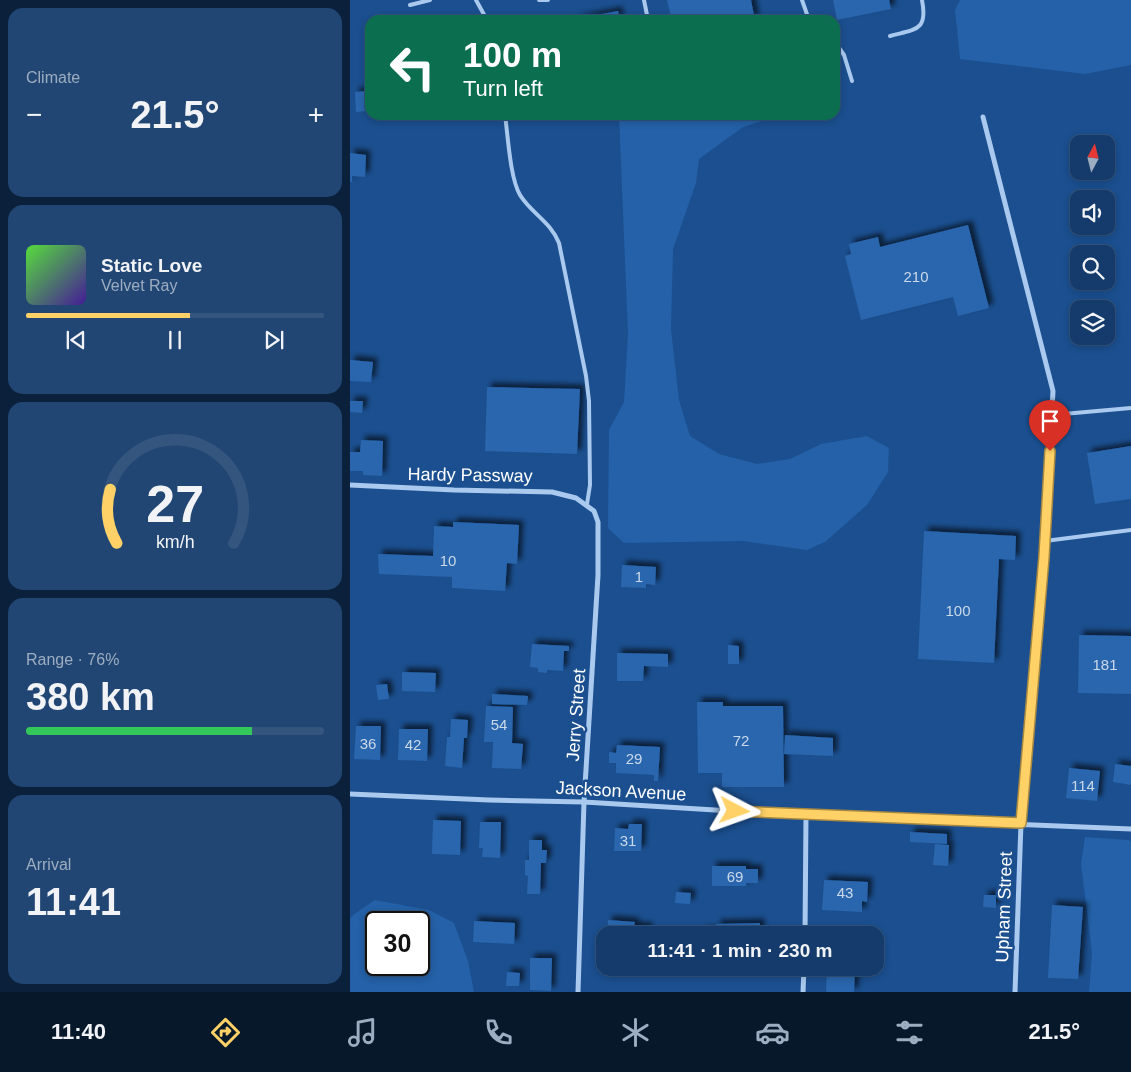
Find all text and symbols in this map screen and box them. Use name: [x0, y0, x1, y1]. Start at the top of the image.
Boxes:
icon: left: [380, 35, 445, 100]
text: 100 m: [463, 35, 562, 74]
text: Climate: [26, 69, 80, 86]
text: Turn left: [463, 76, 543, 101]
text: 21.5°: [130, 94, 220, 136]
text: −: [26, 99, 42, 130]
text: +: [308, 99, 324, 130]
north arrow: [1070, 135, 1115, 180]
map controls: [1070, 135, 1115, 345]
button: sound: [1070, 190, 1115, 235]
button: search: [1070, 245, 1115, 290]
text: Static Love: [101, 255, 202, 276]
house number: 210: [903, 268, 929, 285]
text: Velvet Ray: [101, 277, 177, 294]
button: layers: [1070, 300, 1115, 345]
icon: previous: [62, 326, 90, 354]
icon: pause: [161, 326, 189, 354]
icon: next: [260, 326, 288, 354]
pin: [1029, 400, 1071, 451]
icon: arrive: [1036, 407, 1064, 435]
street label: Hardy Passway: [407, 464, 533, 486]
text: 27: [146, 475, 204, 533]
text: km/h: [156, 532, 194, 552]
house number: 10: [440, 552, 456, 569]
house number: 1: [635, 568, 643, 585]
house number: 100: [945, 602, 971, 619]
text: Range · 76%: [26, 651, 119, 668]
house number: 181: [1092, 656, 1118, 673]
street label: Jerry Street: [563, 668, 589, 762]
text: 380 km: [26, 676, 155, 718]
house number: 54: [491, 716, 507, 733]
house number: 72: [733, 732, 749, 749]
house number: 36: [360, 735, 376, 752]
house number: 42: [405, 736, 421, 753]
house number: 29: [626, 750, 642, 767]
house number: 114: [1071, 777, 1095, 794]
street label: Jackson Avenue: [555, 778, 687, 804]
position arrow: [708, 784, 760, 836]
house number: 31: [620, 832, 636, 849]
street label: Upham Street: [992, 851, 1016, 963]
text: Arrival: [26, 856, 71, 873]
house number: 69: [727, 868, 743, 885]
text: 11:41: [26, 881, 121, 923]
house number: 43: [837, 884, 853, 901]
speed limit sign: 30: [365, 911, 430, 976]
text: 11:41 · 1 min · 230 m: [648, 940, 832, 961]
icon: directions: [208, 1015, 243, 1050]
icon: music: [345, 1015, 380, 1050]
icon: phone: [481, 1015, 516, 1050]
icon: climate: [618, 1015, 653, 1050]
icon: car: [755, 1015, 790, 1050]
icon: filters: [892, 1015, 927, 1050]
text: 11:40: [51, 1019, 106, 1044]
text: 21.5°: [1028, 1019, 1080, 1044]

